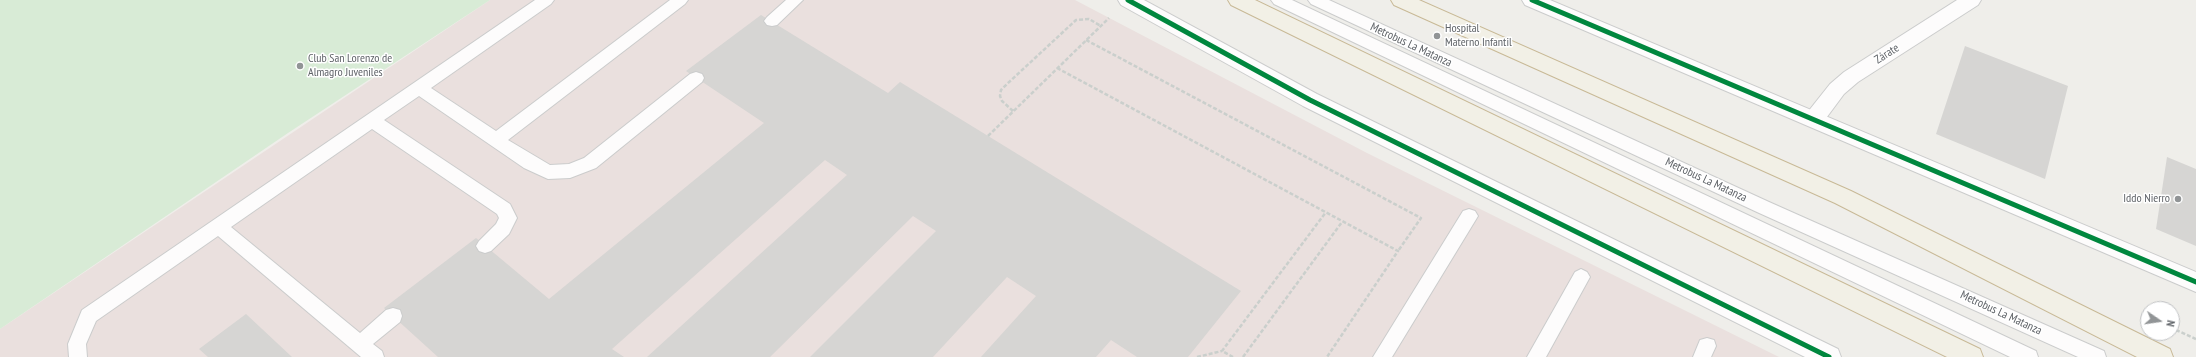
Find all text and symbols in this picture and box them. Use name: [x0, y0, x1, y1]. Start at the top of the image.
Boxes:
street label: Metrobus La Matanza: [1368, 20, 1454, 70]
place label: Hospital Materno Infantil: [1445, 22, 1512, 50]
marker: Hospital Materno Infantil: [1432, 31, 1442, 41]
street label: Zárate: [1872, 41, 1902, 67]
place label: Club San Lorenzo de Almagro Juveniles: [308, 52, 392, 80]
marker: Club San Lorenzo de Almagro Juveniles: [295, 61, 305, 71]
street label: Metrobus La Matanza: [1663, 155, 1749, 205]
place label: Iddo Nierro: [2123, 192, 2170, 206]
marker: Iddo Nierro: [2173, 194, 2183, 204]
street label: Metrobus La Matanza: [1958, 288, 2044, 338]
north arrow: [2140, 301, 2180, 341]
text: N: [2163, 319, 2178, 328]

